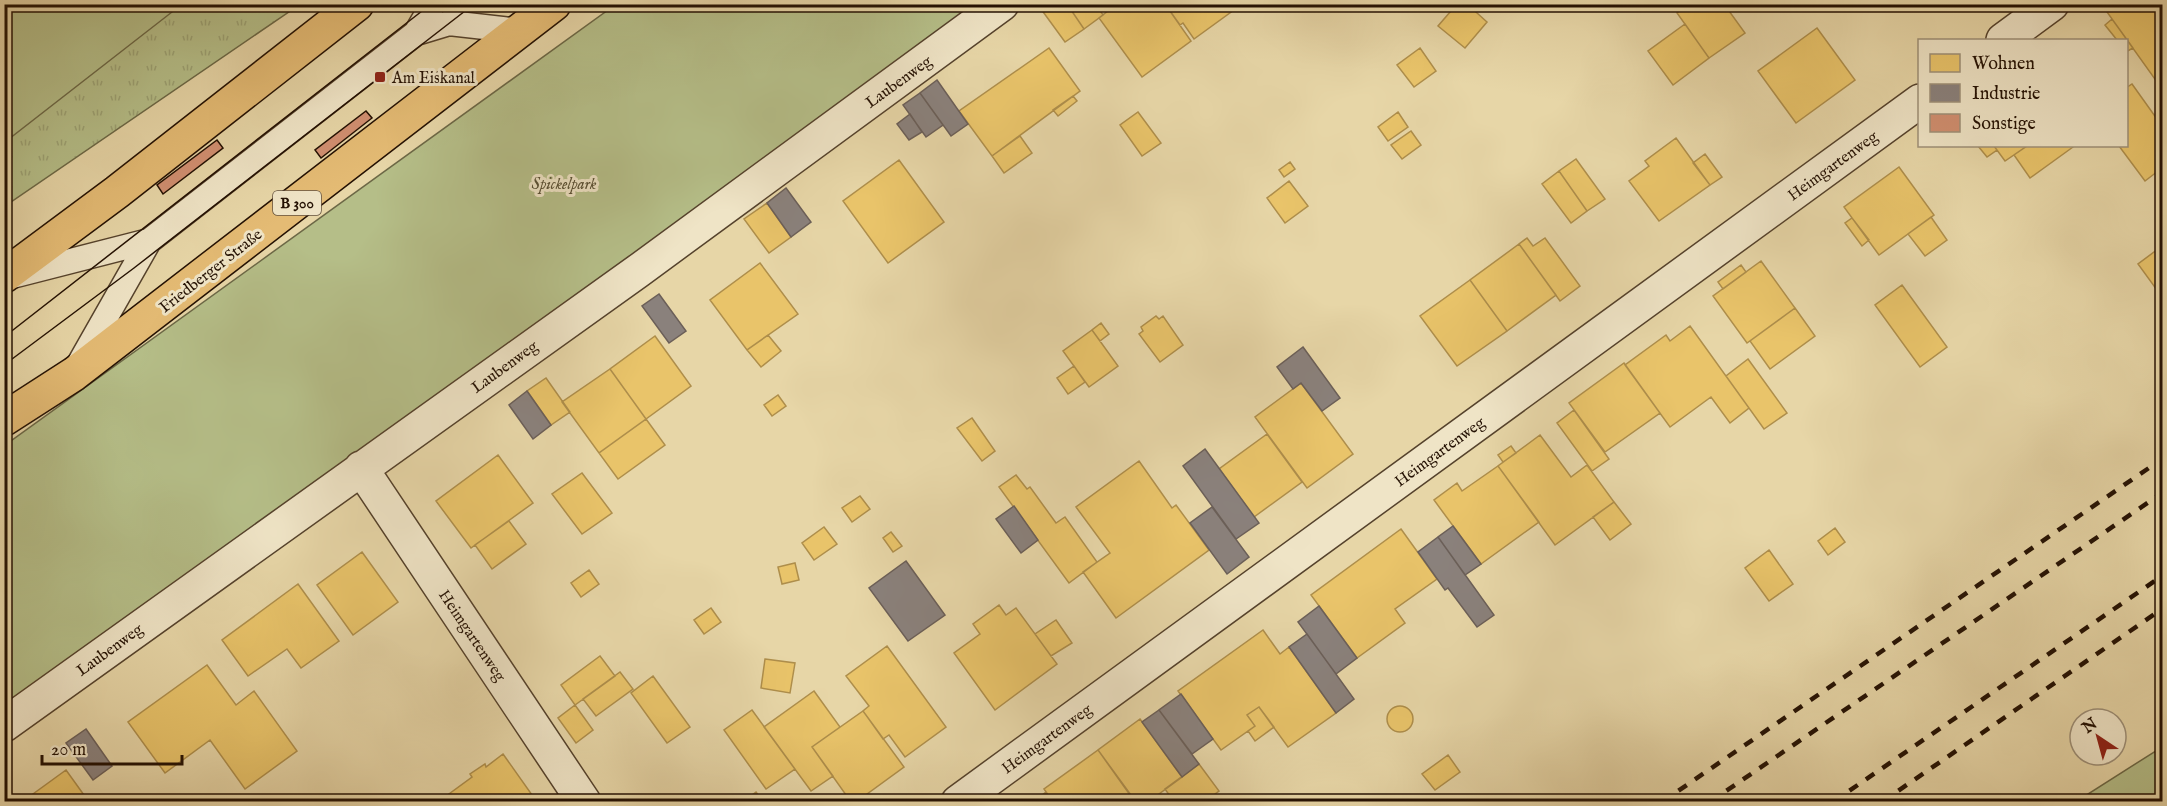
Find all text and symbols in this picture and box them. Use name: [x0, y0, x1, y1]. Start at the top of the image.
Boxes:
legend: [1918, 39, 2128, 147]
street label: Laubenweg: [862, 52, 937, 113]
text: Wohnen: [1972, 53, 2035, 76]
place label: Am Eiskanal: [391, 69, 476, 89]
marker: Am Eiskanal: [373, 70, 387, 84]
text: Industrie: [1972, 83, 2040, 106]
text: Sonstige: [1972, 113, 2036, 136]
street label: Heimgartenweg: [1784, 127, 1882, 206]
park label: Spickelpark: [532, 175, 597, 195]
road number: B 300: [273, 191, 321, 215]
street label: Friedberger Straße: [156, 225, 267, 318]
street label: Laubenweg: [468, 337, 543, 398]
street label: Heimgartenweg: [1391, 413, 1489, 492]
street label: Heimgartenweg: [433, 586, 510, 686]
street label: Laubenweg: [73, 620, 148, 681]
street label: Heimgartenweg: [998, 700, 1096, 779]
north arrow: [2068, 707, 2128, 767]
text: N: [2078, 714, 2102, 739]
scale bar: [42, 728, 182, 766]
text: 20 m: [51, 739, 86, 762]

